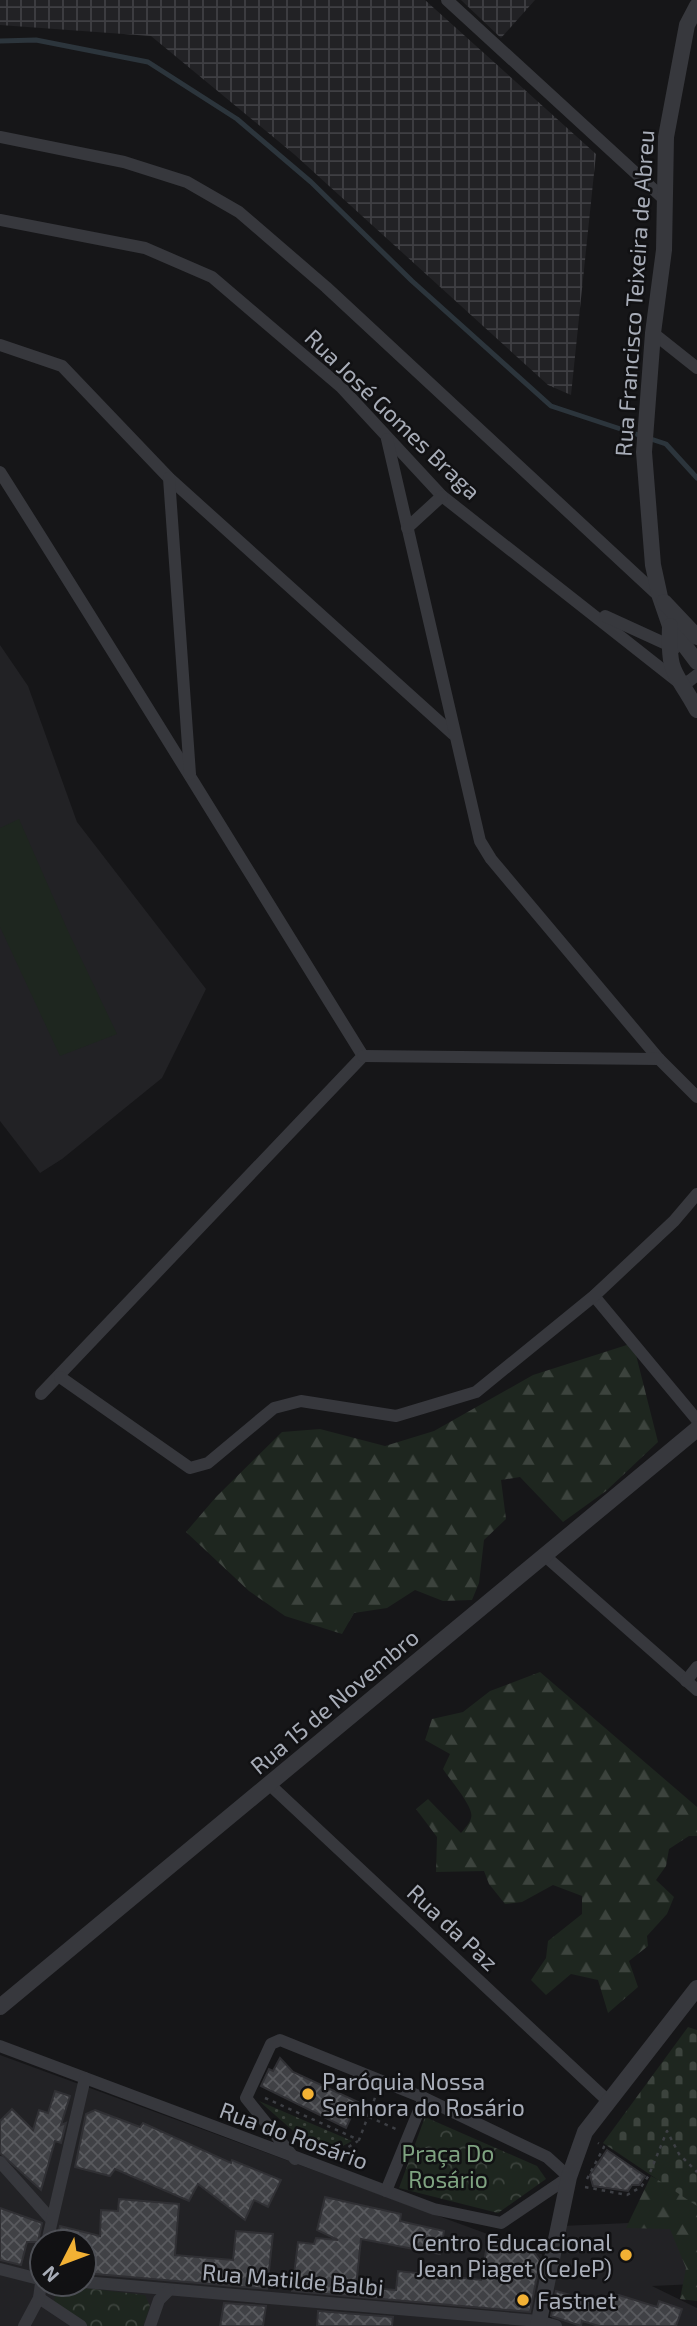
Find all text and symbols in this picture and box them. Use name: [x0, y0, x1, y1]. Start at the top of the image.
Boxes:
street label: Rua Francisco Teixeira de Abreu: [609, 129, 659, 457]
street label: Rua José Gomes Braga: [299, 323, 487, 505]
street label: Rua 15 de Novembro: [244, 1622, 424, 1780]
street label: Rua da Paz: [402, 1878, 504, 1976]
place label: Paróquia Nossa Senhora do Rosário: [322, 2067, 525, 2121]
marker: Paróquia Nossa Senhora do Rosário: [300, 2086, 316, 2102]
street label: Rua do Rosário: [216, 2095, 372, 2175]
park label: Praça Do Rosário: [402, 2139, 494, 2193]
north arrow: [28, 2228, 98, 2298]
place label: Centro Educacional Jean Piaget (CeJeP): [411, 2228, 612, 2282]
marker: Centro Educacional Jean Piaget (CeJeP): [618, 2247, 634, 2263]
street label: Rua Matilde Balbi: [201, 2257, 385, 2301]
text: N: [37, 2262, 63, 2288]
place label: Fastnet: [537, 2286, 617, 2314]
marker: Fastnet: [515, 2292, 531, 2308]

